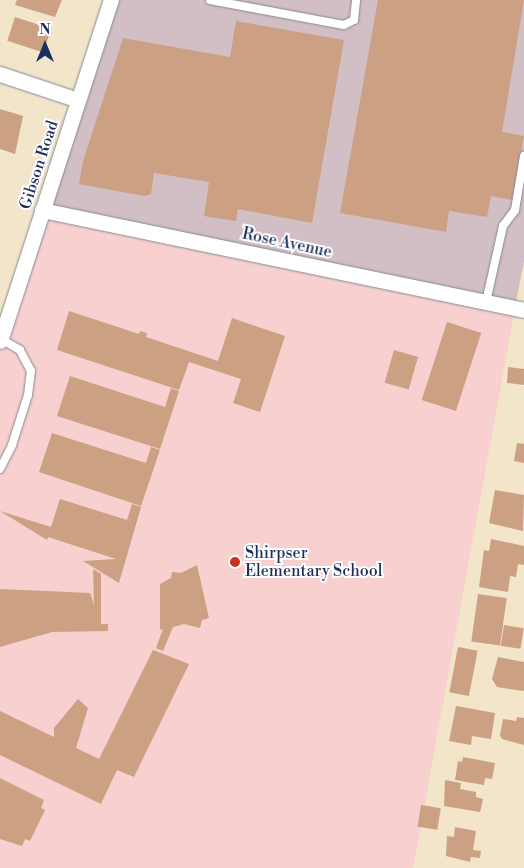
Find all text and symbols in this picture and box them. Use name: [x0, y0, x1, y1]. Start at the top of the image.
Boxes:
north arrow: [20, 20, 70, 70]
text: N: [39, 21, 51, 39]
street label: Gibson Road: [16, 118, 62, 212]
street label: Rose Avenue: [240, 224, 334, 262]
place label: Shirpser Elementary School: [245, 543, 382, 581]
marker: Shirpser Elementary School: [229, 556, 241, 568]

